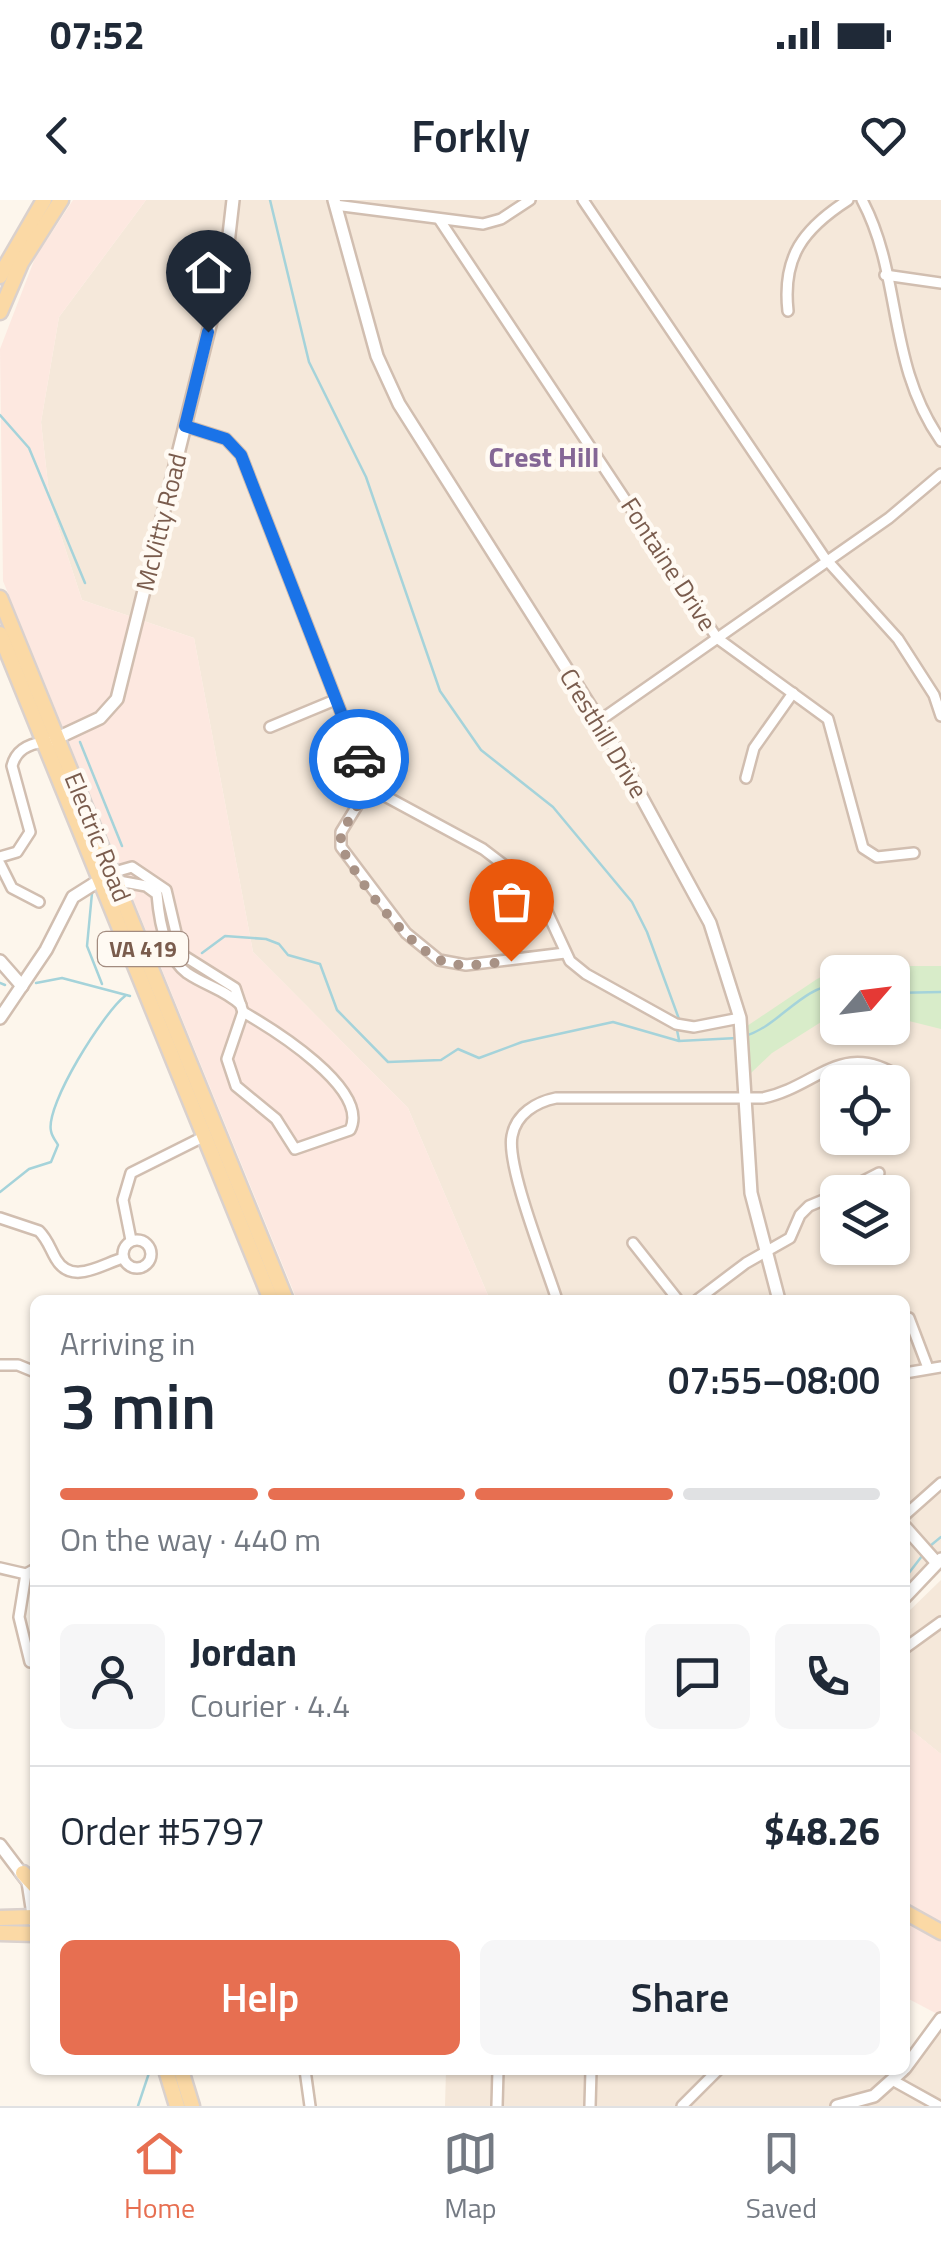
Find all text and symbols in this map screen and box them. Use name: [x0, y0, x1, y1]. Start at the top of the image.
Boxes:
text: 07:52: [50, 6, 145, 64]
text: Forkly: [411, 101, 530, 169]
icon: back: [30, 108, 85, 163]
icon: heart: [856, 108, 911, 163]
pin: [166, 230, 251, 333]
icon: home: [181, 245, 236, 300]
district label: Crest Hill: [489, 435, 599, 478]
street label: McVitty Road: [126, 449, 196, 595]
street label: Fontaine Drive: [612, 490, 726, 638]
street label: Cresthill Drive: [550, 661, 658, 805]
courier: [309, 709, 409, 809]
icon: car: [332, 732, 387, 787]
street label: Electric Road: [55, 767, 141, 907]
pin: [469, 859, 554, 962]
icon: bag: [484, 874, 539, 929]
road number: VA 419: [98, 932, 188, 966]
north arrow: [820, 955, 910, 1045]
map controls: [820, 955, 910, 1265]
button: locate: [820, 1065, 910, 1155]
button: layers: [820, 1175, 910, 1265]
text: Arriving in: [60, 1319, 196, 1367]
text: 07:55–08:00: [668, 1351, 880, 1409]
text: 3 min: [60, 1355, 216, 1454]
text: On the way · 440 m: [60, 1515, 321, 1563]
text: Jordan: [190, 1623, 297, 1681]
button: person: [60, 1624, 165, 1729]
button: chat: [645, 1624, 750, 1729]
button: phone: [775, 1624, 880, 1729]
text: Courier · 4.4: [190, 1681, 350, 1729]
text: Order #5797: [60, 1802, 265, 1860]
text: $48.26: [764, 1802, 880, 1860]
button: Help: [60, 1940, 460, 2055]
button: Share: [480, 1940, 880, 2055]
tab: Home: [124, 2126, 195, 2229]
tab: Map: [443, 2126, 498, 2229]
tab: Saved: [746, 2126, 817, 2229]

